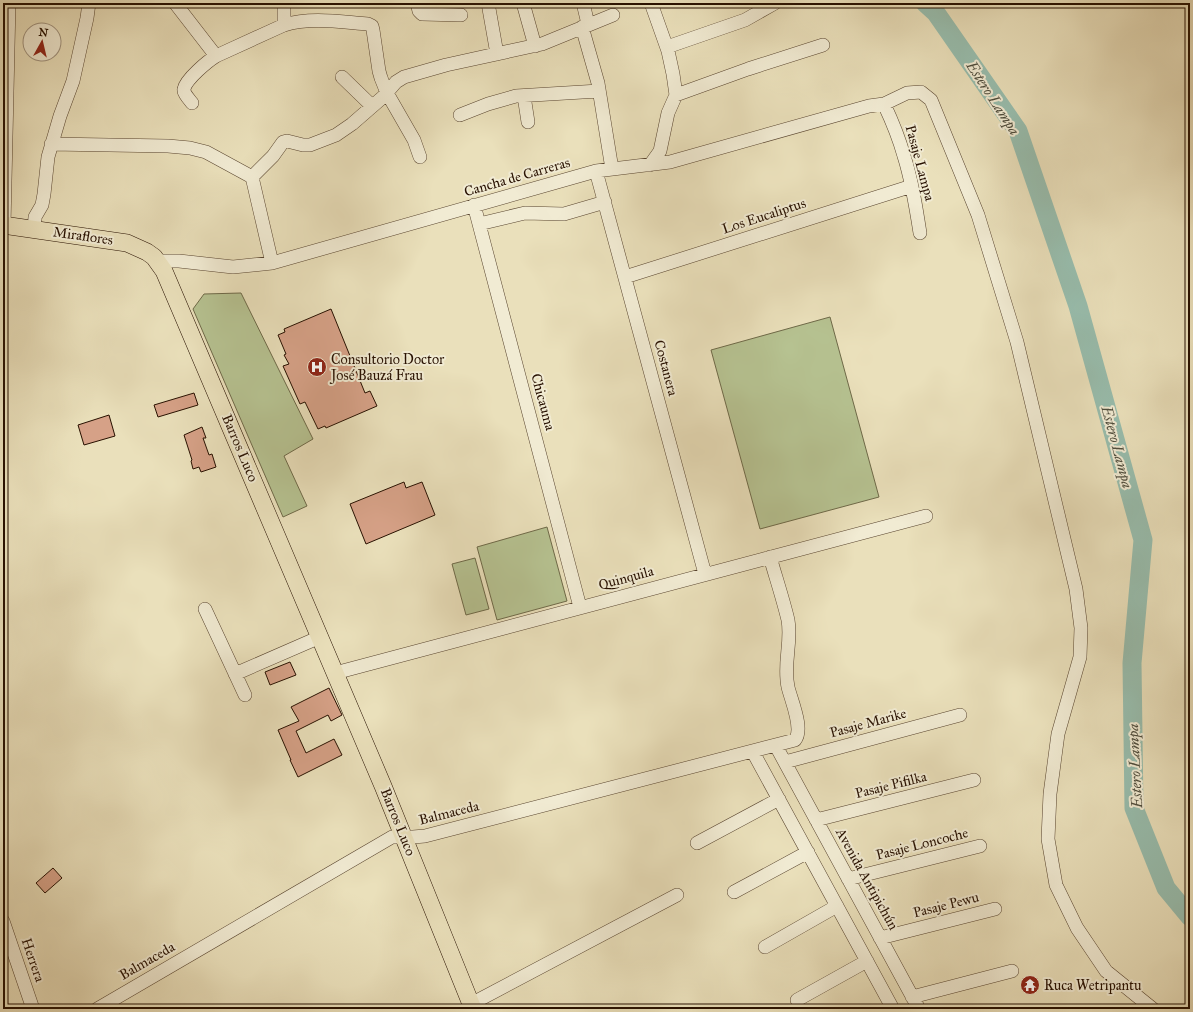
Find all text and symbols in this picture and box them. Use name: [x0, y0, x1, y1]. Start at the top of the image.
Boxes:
north arrow: [22, 22, 62, 62]
text: N: [38, 26, 50, 40]
water label: Estero Lampa: [961, 57, 1024, 139]
street label: Pasaje Lampa: [902, 123, 938, 203]
street label: Cancha de Carreras: [462, 154, 572, 200]
street label: Los Eucaliptus: [720, 194, 808, 238]
street label: Miraflores: [52, 223, 114, 249]
street label: Costanera: [650, 338, 682, 398]
place label: Consultorio Doctor José Bauzá Frau: [329, 351, 445, 385]
hospital icon: Consultorio Doctor José Bauzá Frau: [306, 356, 328, 378]
street label: Chicauma: [527, 372, 559, 432]
water label: Estero Lampa: [1096, 403, 1137, 491]
street label: Barros Luco: [218, 412, 262, 484]
street label: Quinquila: [597, 562, 656, 594]
street label: Pasaje Marike: [828, 705, 908, 741]
water label: Estero Lampa: [1124, 723, 1147, 810]
street label: Pasaje Pifilka: [853, 768, 929, 802]
street label: Barros Luco: [377, 786, 419, 858]
street label: Balmaceda: [417, 797, 481, 829]
street label: Avenida Antipichún: [832, 824, 902, 933]
street label: Pasaje Loncoche: [874, 824, 970, 864]
street label: Pasaje Pewu: [911, 889, 981, 921]
street label: Herrera: [18, 936, 48, 984]
street label: Balmaceda: [116, 938, 178, 984]
temple icon: Ruca Wetripantu: [1019, 974, 1041, 996]
place label: Ruca Wetripantu: [1044, 977, 1142, 994]

